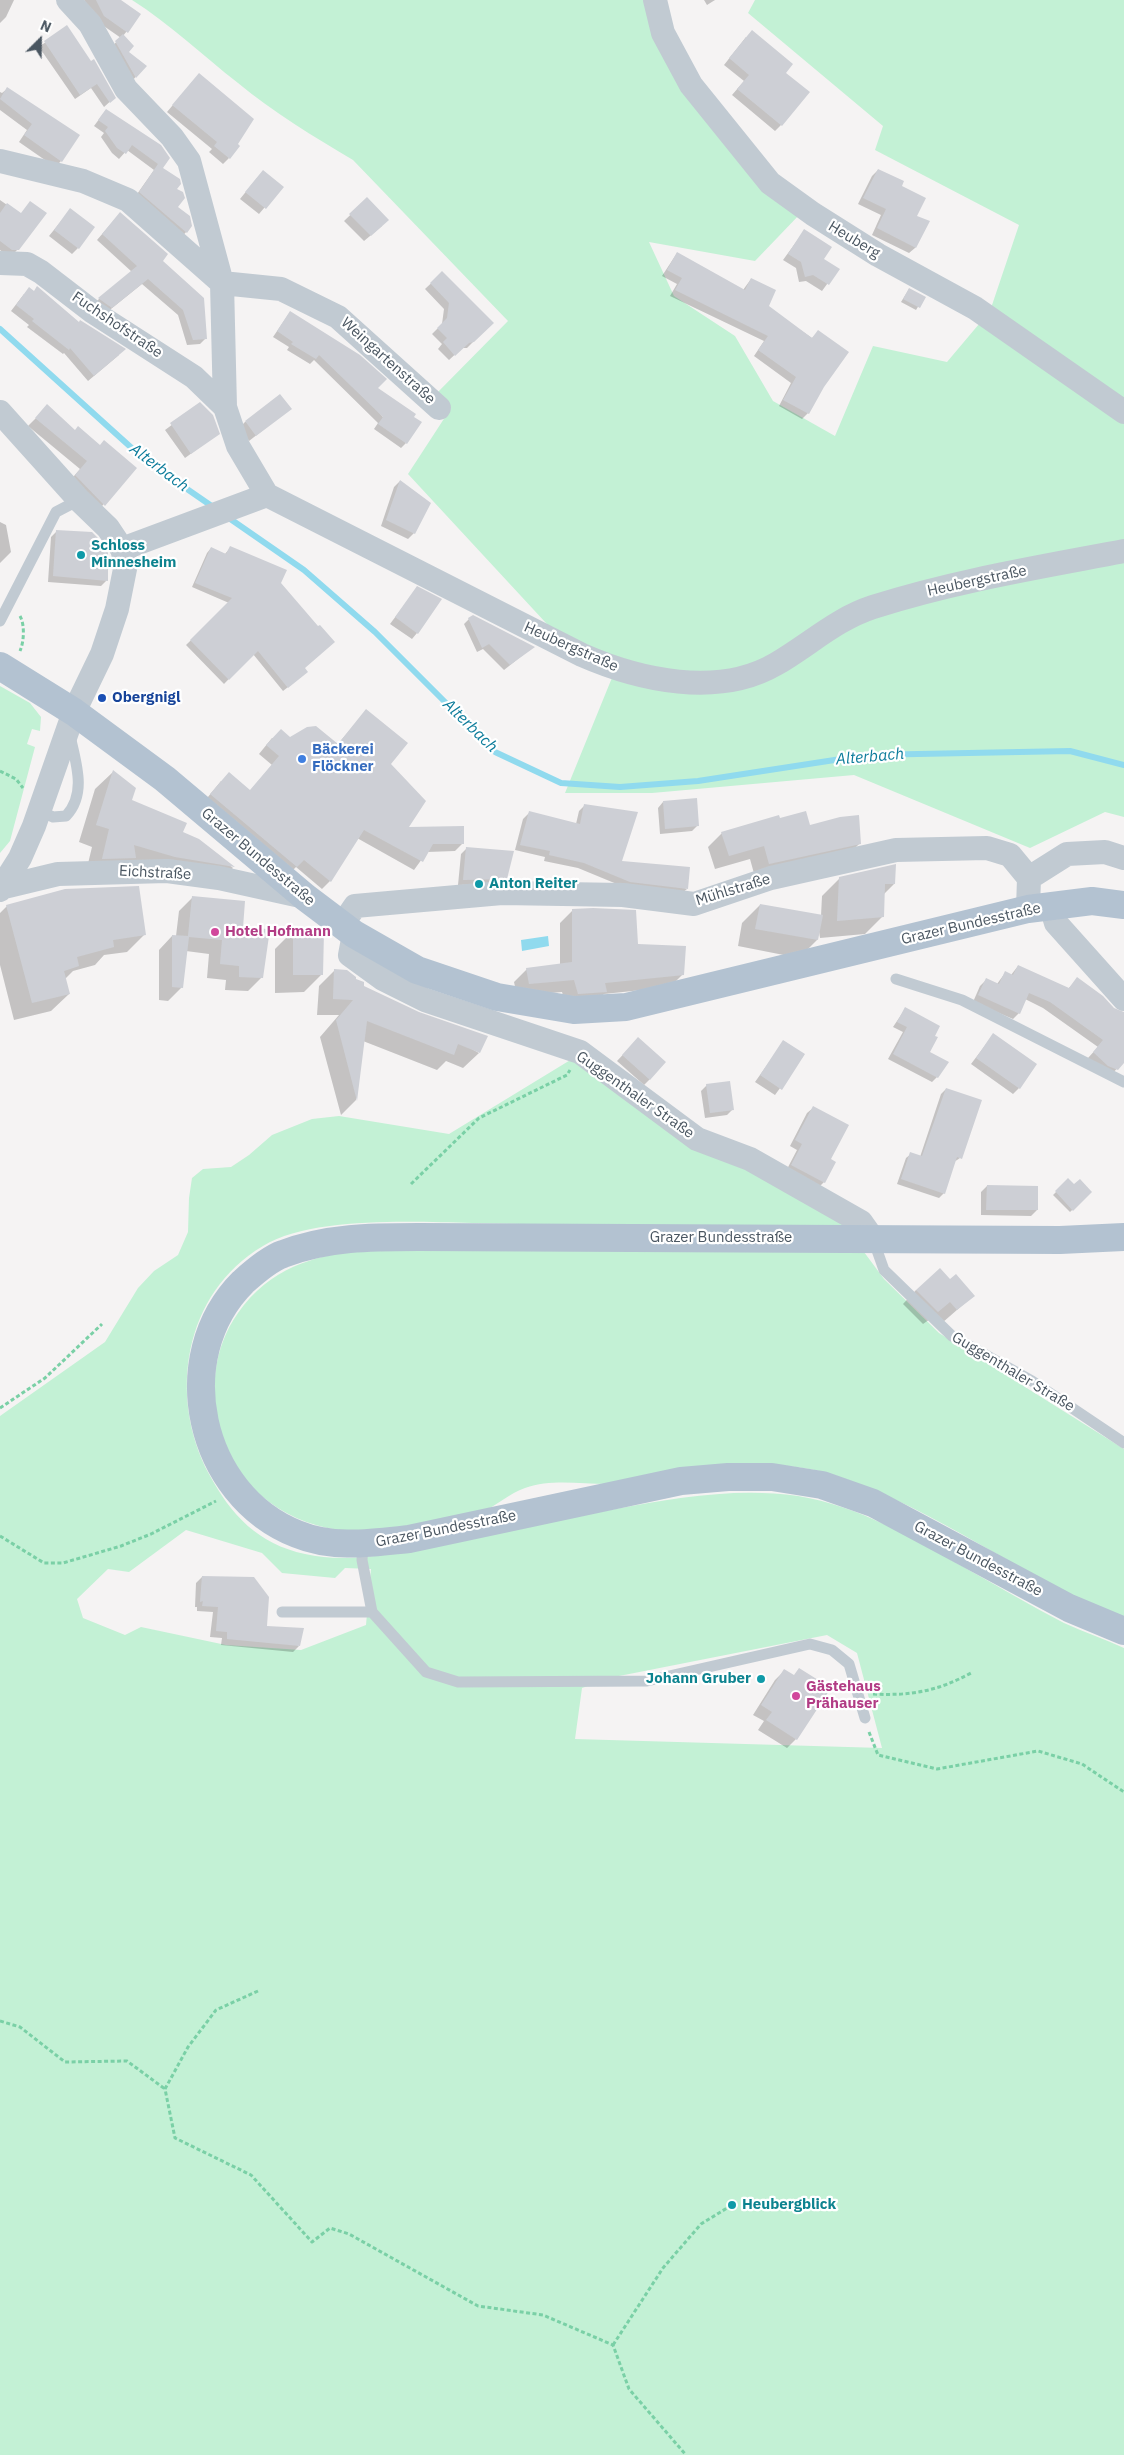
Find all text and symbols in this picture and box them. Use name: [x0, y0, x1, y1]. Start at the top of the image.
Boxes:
north arrow: [15, 15, 65, 65]
text: N: [38, 16, 54, 36]
street label: Heuberg: [825, 218, 883, 262]
street label: Fuchshofstraße: [68, 288, 166, 362]
street label: Weingartenstraße: [337, 314, 439, 408]
water label: Alterbach: [126, 440, 192, 496]
place label: Schloss Minnesheim: [91, 537, 177, 572]
marker: Schloss Minnesheim: [75, 549, 87, 561]
street label: Heubergstraße: [926, 562, 1028, 600]
street label: Heubergstraße: [521, 618, 621, 676]
place label: Obergnigl: [112, 689, 180, 707]
marker: Obergnigl: [96, 692, 108, 704]
water label: Alterbach: [439, 695, 501, 757]
place label: Bäckerei Flöckner: [312, 741, 374, 776]
water label: Alterbach: [835, 744, 905, 770]
marker: Bäckerei Flöckner: [296, 753, 308, 765]
street label: Grazer Bundesstraße: [198, 804, 318, 910]
street label: Eichstraße: [118, 862, 192, 884]
street label: Mühlstraße: [694, 870, 772, 910]
place label: Anton Reiter: [489, 875, 578, 893]
marker: Anton Reiter: [473, 878, 485, 890]
street label: Grazer Bundesstraße: [899, 899, 1043, 949]
place label: Hotel Hofmann: [225, 923, 331, 941]
marker: Hotel Hofmann: [209, 926, 221, 938]
street label: Guggenthaler Straße: [573, 1048, 697, 1142]
street label: Grazer Bundesstraße: [650, 1229, 792, 1247]
street label: Guggenthaler Straße: [948, 1328, 1078, 1416]
street label: Grazer Bundesstraße: [374, 1507, 518, 1551]
street label: Grazer Bundesstraße: [911, 1518, 1045, 1600]
place label: Johann Gruber: [646, 1670, 751, 1688]
marker: Johann Gruber: [755, 1673, 767, 1685]
place label: Gästehaus Prähauser: [806, 1678, 881, 1713]
marker: Gästehaus Prähauser: [790, 1690, 802, 1702]
place label: Heubergblick: [742, 2196, 836, 2214]
marker: Heubergblick: [726, 2199, 738, 2211]

